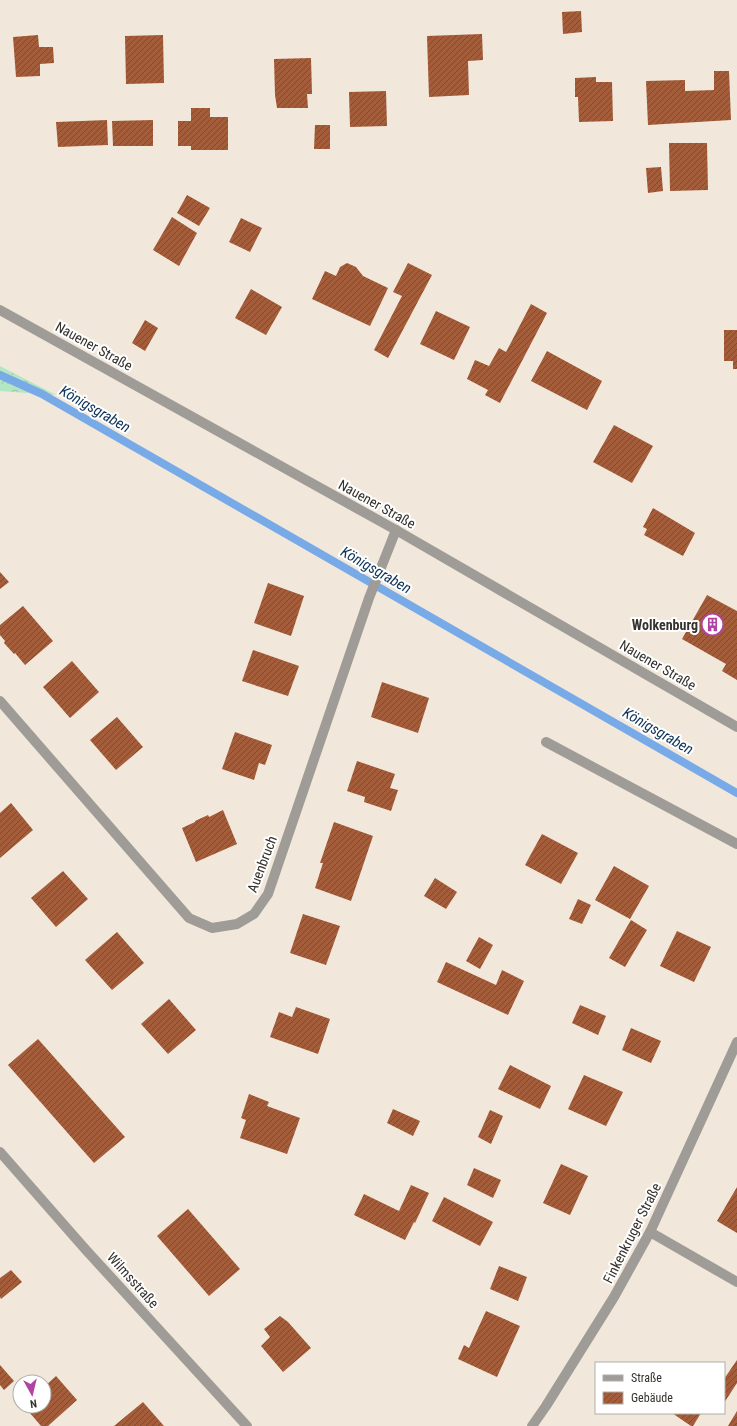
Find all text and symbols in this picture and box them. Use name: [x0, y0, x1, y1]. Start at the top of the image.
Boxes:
street label: Nauener Straße: [53, 318, 136, 374]
water label: Königsgraben: [56, 382, 134, 436]
street label: Nauener Straße: [336, 476, 419, 532]
water label: Königsgraben: [337, 543, 415, 597]
building icon: Wolkenburg: [700, 612, 726, 638]
place label: Wolkenburg: [632, 617, 698, 633]
street label: Nauener Straße: [617, 637, 699, 694]
water label: Königsgraben: [619, 704, 697, 758]
street label: Auenbruch: [244, 833, 280, 895]
street label: Finkenkruger Straße: [600, 1180, 664, 1286]
street label: Wilmsstraße: [104, 1249, 162, 1311]
legend: [595, 1362, 725, 1414]
text: Straße: [631, 1371, 662, 1385]
north arrow: [12, 1374, 52, 1414]
text: Gebäude: [631, 1391, 673, 1405]
text: N: [29, 1397, 38, 1410]

